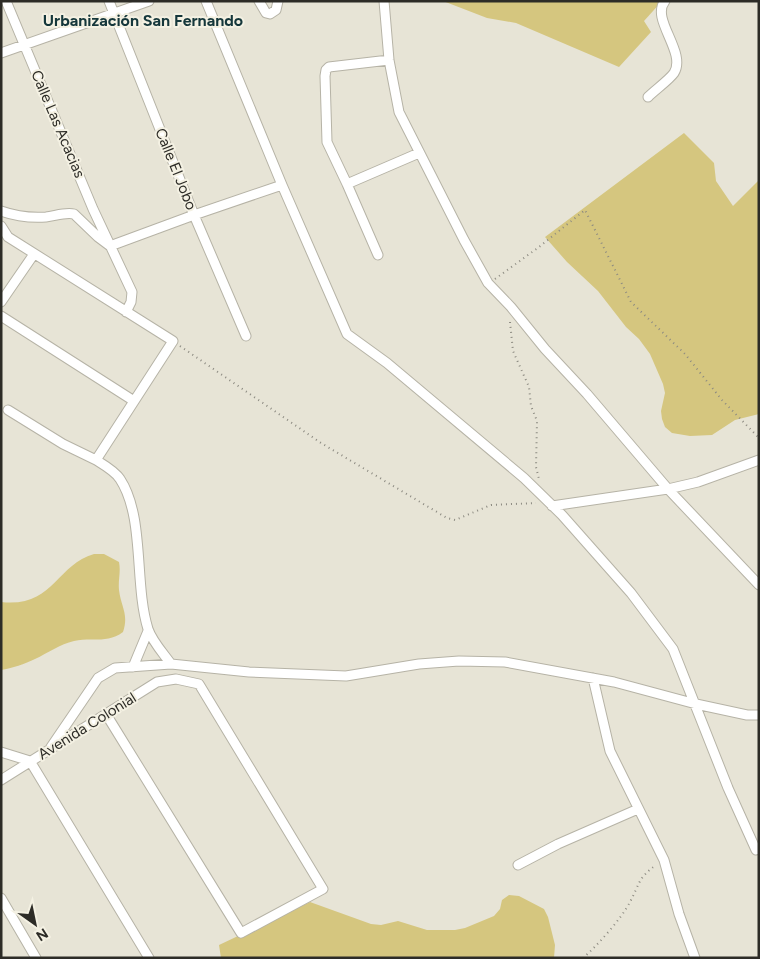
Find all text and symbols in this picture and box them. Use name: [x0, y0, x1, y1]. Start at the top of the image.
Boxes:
district label: Urbanización San Fernando: [43, 11, 243, 30]
street label: Calle Las Acacias: [27, 67, 89, 181]
street label: Calle El Jobo: [151, 125, 201, 213]
street label: Avenida Colonial: [35, 689, 139, 763]
north arrow: [10, 899, 60, 949]
text: N: [33, 924, 51, 945]

